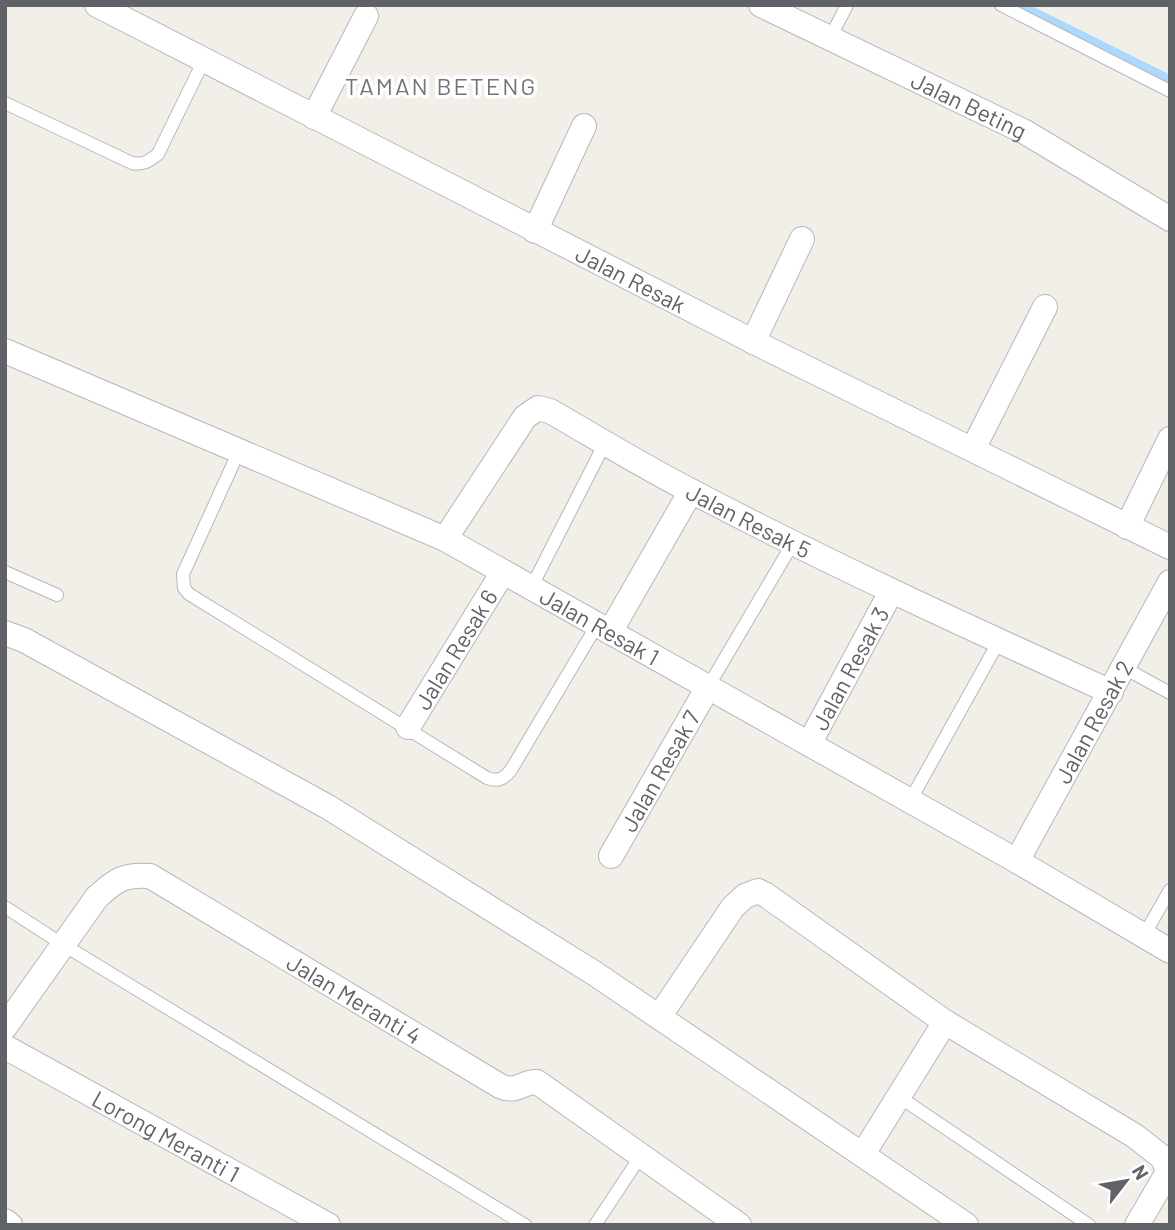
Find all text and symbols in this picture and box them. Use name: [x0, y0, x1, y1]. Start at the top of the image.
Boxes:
street label: Jalan Beting: [907, 66, 1031, 145]
district label: TAMAN BETENG: [345, 71, 537, 100]
street label: Jalan Resak: [571, 239, 690, 318]
street label: Jalan Resak 5: [682, 477, 816, 564]
street label: Jalan Resak 1: [535, 581, 664, 671]
street label: Jalan Resak 6: [408, 584, 503, 715]
street label: Jalan Resak 3: [805, 602, 894, 735]
street label: Jalan Resak 2: [1048, 655, 1139, 788]
street label: Jalan Resak 7: [614, 705, 706, 837]
street label: Jalan Meranti 4: [282, 948, 427, 1050]
street label: Lorong Meranti 1: [88, 1084, 245, 1188]
north arrow: [1091, 1146, 1161, 1216]
text: N: [1128, 1161, 1154, 1183]

